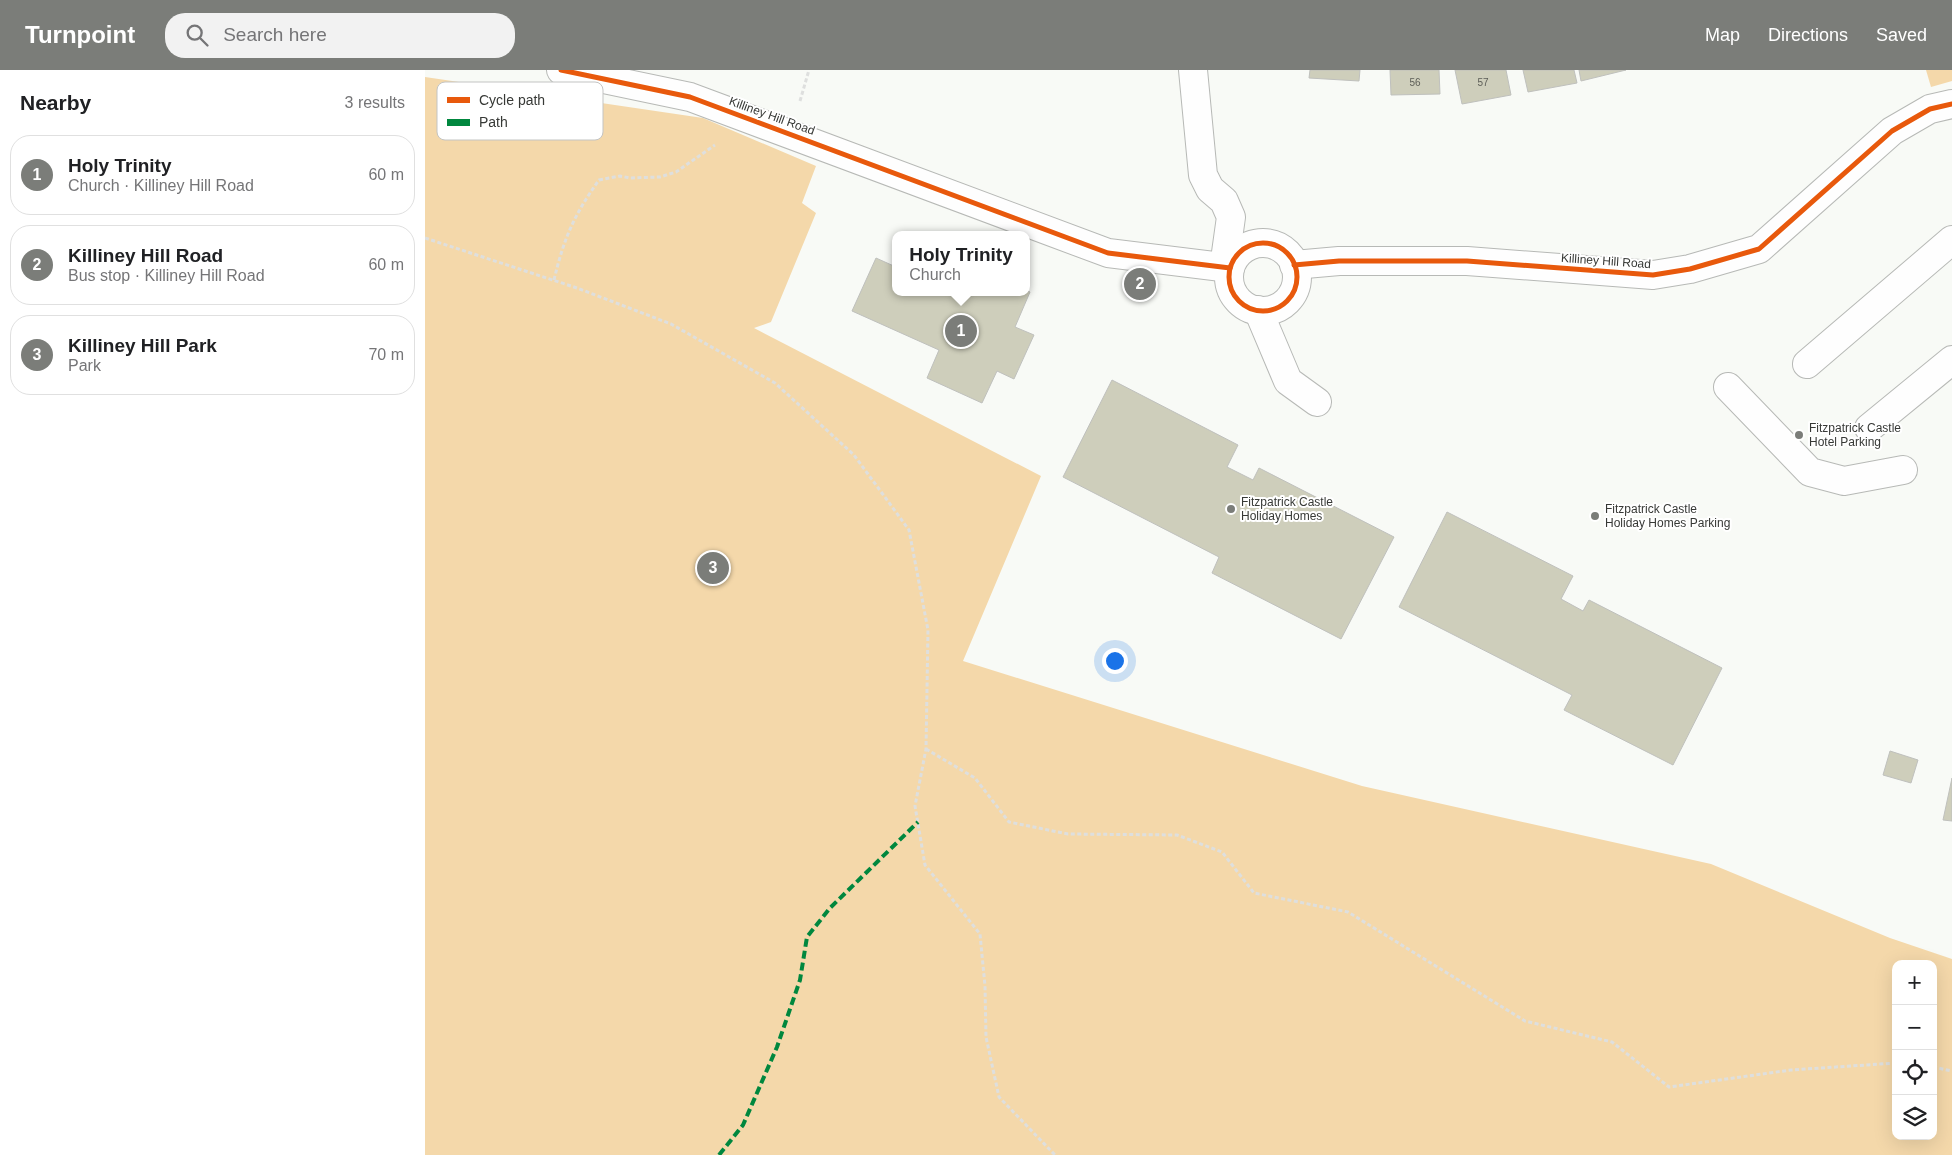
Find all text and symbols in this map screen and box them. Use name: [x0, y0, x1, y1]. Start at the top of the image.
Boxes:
search box: [165, 13, 515, 58]
text: Turnpoint: [25, 21, 135, 48]
icon: search: [183, 21, 211, 49]
text: Search here: [223, 24, 327, 45]
text: Map: [1705, 25, 1740, 45]
text: Directions: [1768, 25, 1848, 45]
text: Saved: [1876, 25, 1927, 45]
house number: 56: [1409, 77, 1421, 88]
house number: 57: [1477, 77, 1489, 88]
legend: [437, 82, 603, 140]
text: Nearby: [20, 91, 91, 114]
text: Cycle path: [479, 92, 545, 108]
text: 3 results: [345, 94, 405, 111]
street label: Killiney Hill Road: [727, 94, 817, 138]
text: Path: [479, 114, 508, 130]
text: Holy Trinity: [68, 155, 171, 176]
text: 1: [33, 166, 41, 183]
text: 60 m: [368, 166, 404, 183]
text: Church · Killiney Hill Road: [68, 177, 254, 194]
popup: [892, 231, 1030, 296]
text: Holy Trinity: [909, 244, 1013, 265]
text: Killiney Hill Road: [68, 245, 223, 266]
street label: Killiney Hill Road: [1561, 251, 1651, 271]
text: 2: [33, 256, 41, 273]
text: 60 m: [368, 256, 404, 273]
pin: 2: [1124, 265, 1156, 303]
text: Church: [909, 266, 961, 283]
text: Bus stop · Killiney Hill Road: [68, 267, 265, 284]
pin: 1: [945, 312, 977, 350]
text: Killiney Hill Park: [68, 335, 217, 356]
text: 3: [33, 346, 41, 363]
text: 70 m: [368, 346, 404, 363]
text: Park: [68, 357, 101, 374]
place label: Fitzpatrick Castle Hotel Parking: [1809, 421, 1901, 449]
marker: Fitzpatrick Castle Hotel Parking: [1793, 429, 1805, 441]
place label: Fitzpatrick Castle Holiday Homes: [1241, 495, 1333, 523]
place label: Fitzpatrick Castle Holiday Homes Parking: [1605, 502, 1730, 530]
marker: Fitzpatrick Castle Holiday Homes: [1225, 503, 1237, 515]
marker: Fitzpatrick Castle Holiday Homes Parking: [1589, 510, 1601, 522]
pin: 3: [697, 549, 729, 587]
your location: [1102, 648, 1128, 674]
map controls: [1892, 960, 1937, 1140]
button: +: [1892, 960, 1937, 1005]
button: −: [1892, 1005, 1937, 1050]
button: locate: [1892, 1050, 1937, 1095]
button: layers: [1892, 1095, 1937, 1140]

